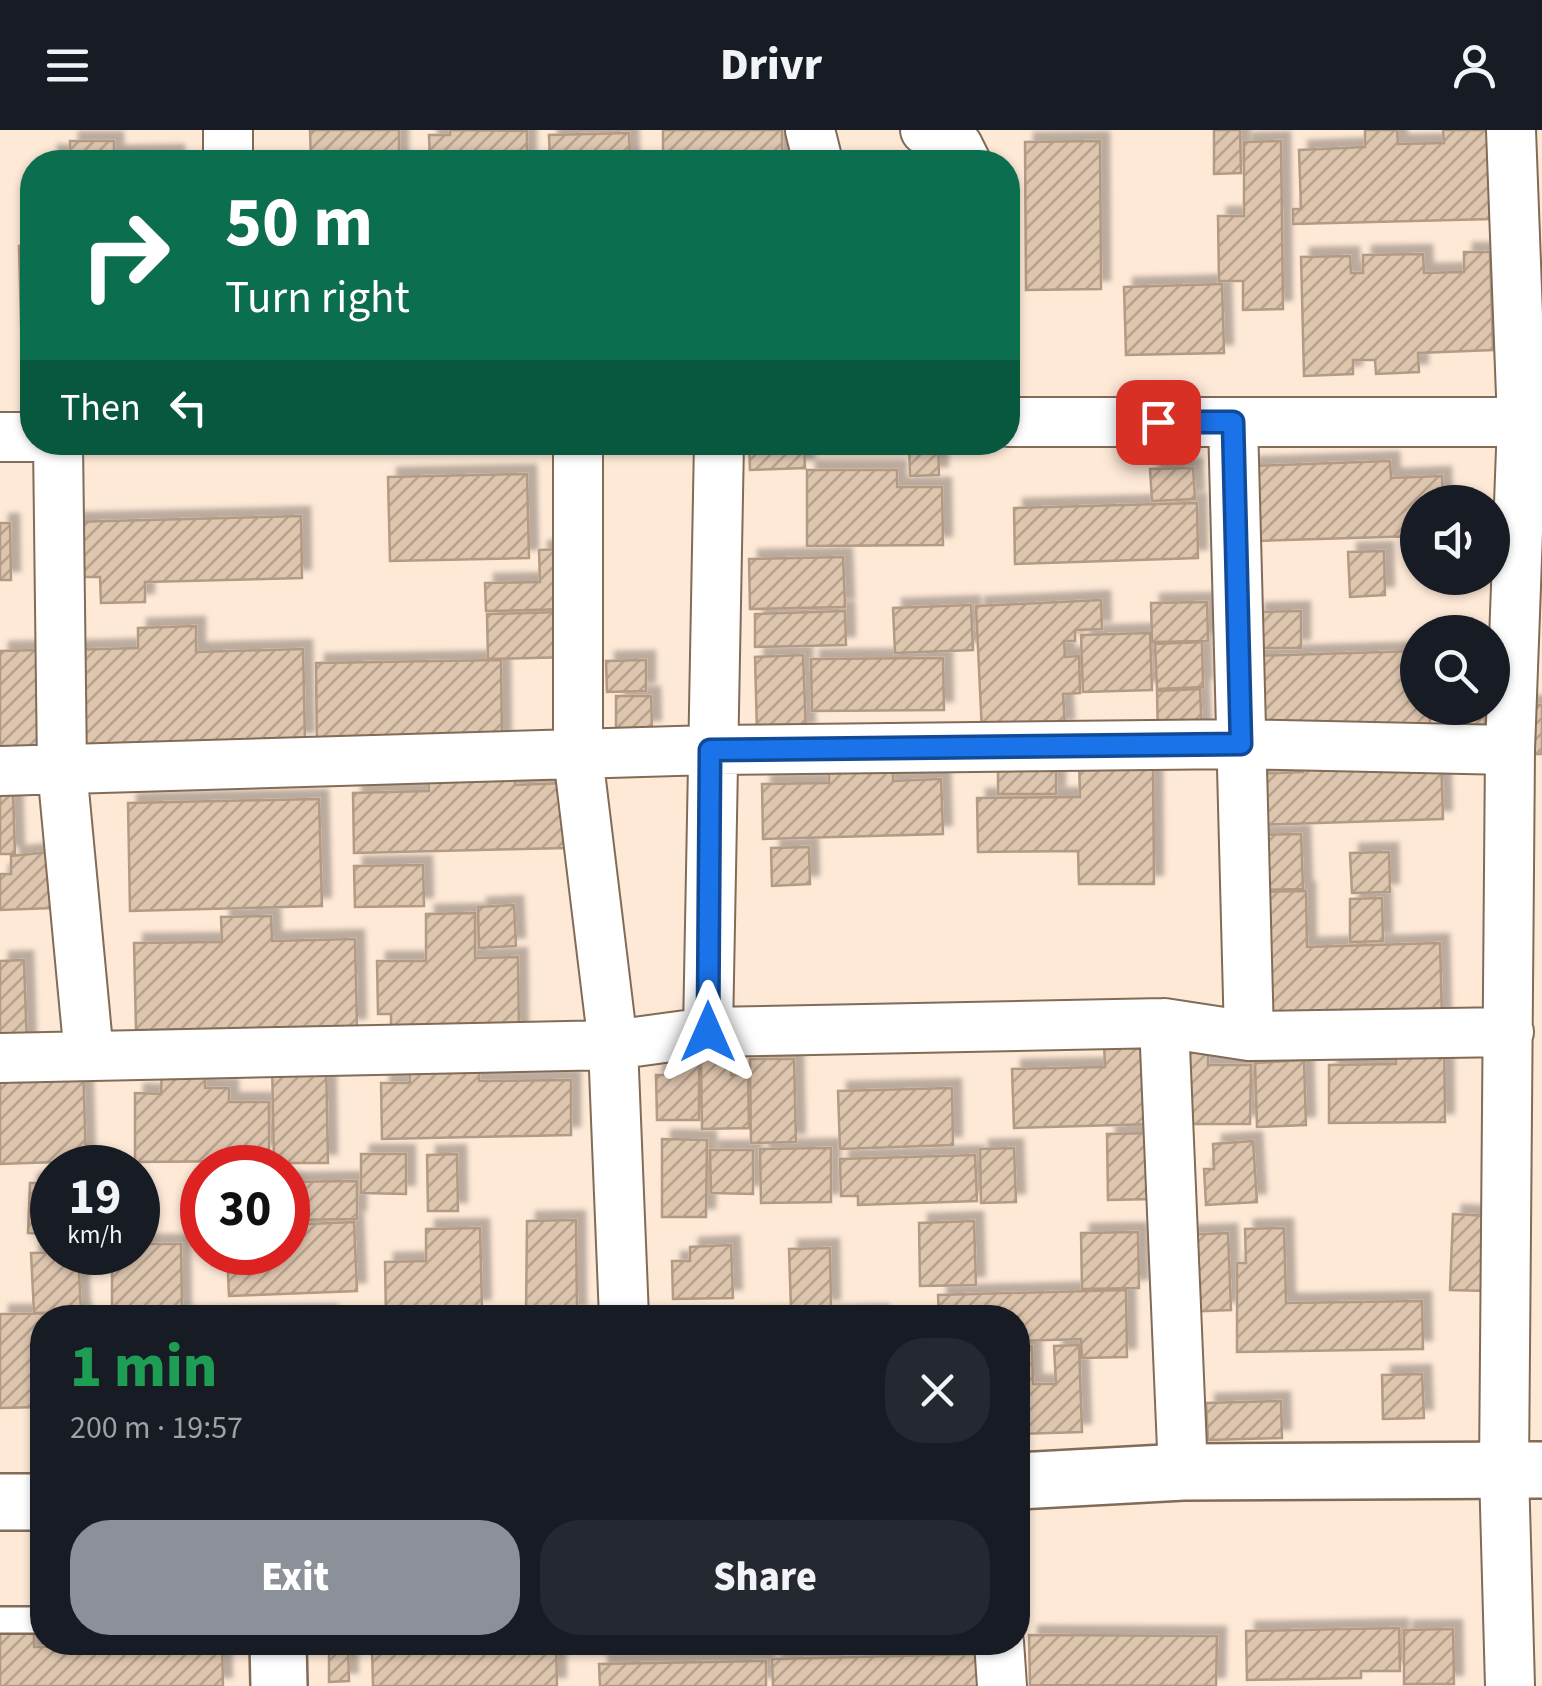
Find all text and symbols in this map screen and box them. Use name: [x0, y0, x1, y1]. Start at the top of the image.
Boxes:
text: Drivr: [720, 33, 822, 97]
icon: menu: [40, 38, 95, 93]
icon: person: [1447, 38, 1502, 93]
text: 50 m: [225, 173, 373, 273]
icon: right: [60, 190, 190, 320]
text: Turn right: [225, 266, 410, 330]
icon: left: [161, 380, 216, 435]
pin: [1116, 380, 1201, 465]
text: Then: [60, 381, 141, 435]
icon: arrive: [1131, 395, 1186, 450]
map controls: [1400, 485, 1510, 725]
button: sound: [1400, 485, 1510, 595]
button: search: [1400, 615, 1510, 725]
position arrow: [656, 980, 760, 1084]
speed limit sign: 30: [180, 1145, 310, 1275]
text: 19: [69, 1162, 121, 1233]
text: km/h: [67, 1217, 123, 1253]
text: 1 min: [70, 1325, 217, 1410]
button: close: [885, 1338, 990, 1443]
text: 200 m · 19:57: [70, 1405, 243, 1451]
button: Exit: [70, 1520, 520, 1635]
button: Share: [540, 1520, 990, 1635]

